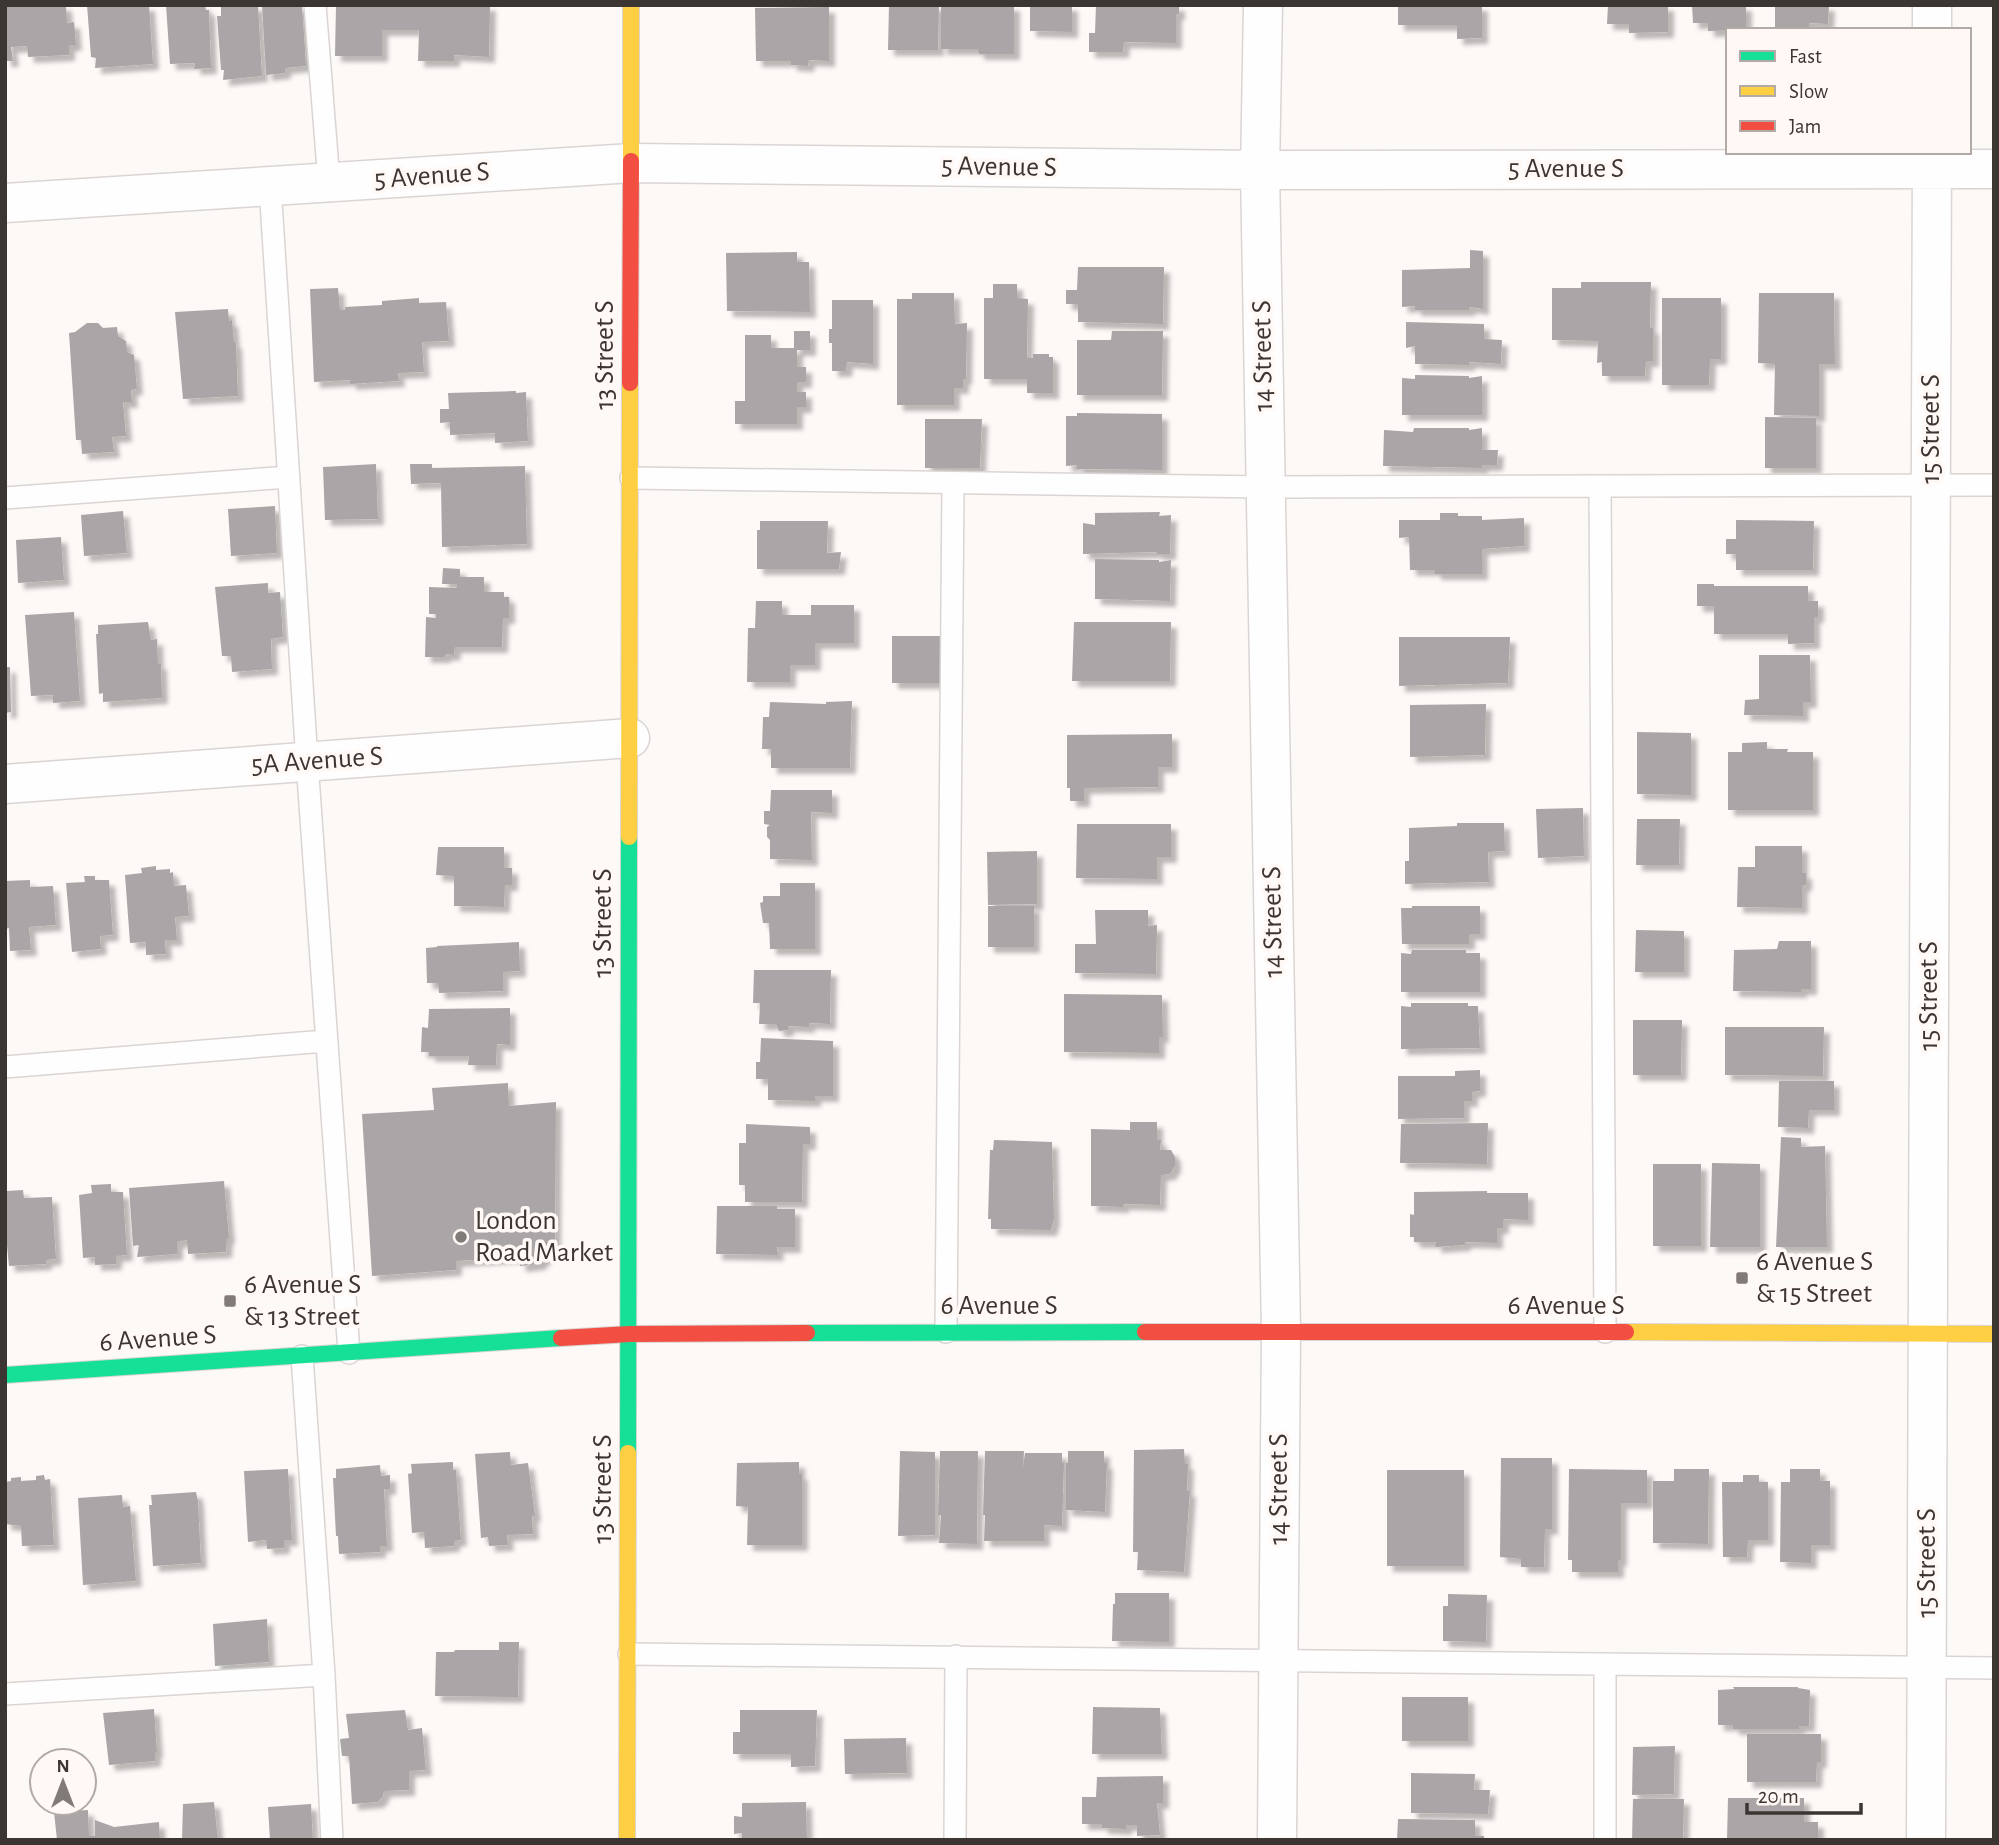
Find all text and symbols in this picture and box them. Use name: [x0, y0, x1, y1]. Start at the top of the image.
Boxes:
legend: [1726, 28, 1971, 154]
text: Fast: [1789, 46, 1822, 67]
text: Slow: [1789, 81, 1828, 102]
text: Jam: [1789, 116, 1821, 137]
street label: 5 Avenue S: [941, 152, 1057, 182]
street label: 5 Avenue S: [1508, 155, 1624, 183]
street label: 5 Avenue S: [373, 158, 491, 194]
street label: 13 Street S: [591, 300, 619, 410]
street label: 14 Street S: [1248, 300, 1278, 412]
street label: 15 Street S: [1917, 374, 1945, 484]
street label: 5A Avenue S: [250, 742, 384, 780]
street label: 14 Street S: [1258, 866, 1288, 978]
street label: 13 Street S: [589, 868, 617, 978]
street label: 15 Street S: [1915, 941, 1943, 1051]
place label: London Road Market: [475, 1207, 613, 1267]
marker: London Road Market: [453, 1229, 469, 1245]
place label: 6 Avenue S & 15 Street: [1756, 1248, 1873, 1308]
marker: 6 Avenue S & 15 Street: [1734, 1270, 1750, 1286]
place label: 6 Avenue S & 13 Street: [244, 1271, 361, 1331]
street label: 6 Avenue S: [940, 1292, 1058, 1320]
street label: 6 Avenue S: [1507, 1292, 1625, 1320]
marker: 6 Avenue S & 13 Street: [222, 1293, 238, 1309]
street label: 6 Avenue S: [99, 1321, 217, 1357]
street label: 14 Street S: [1265, 1433, 1293, 1545]
street label: 13 Street S: [589, 1434, 617, 1544]
street label: 15 Street S: [1913, 1508, 1941, 1618]
north arrow: [28, 1747, 98, 1817]
text: N: [56, 1757, 70, 1776]
scale bar: [1747, 1772, 1861, 1816]
text: 20 m: [1758, 1786, 1799, 1807]

